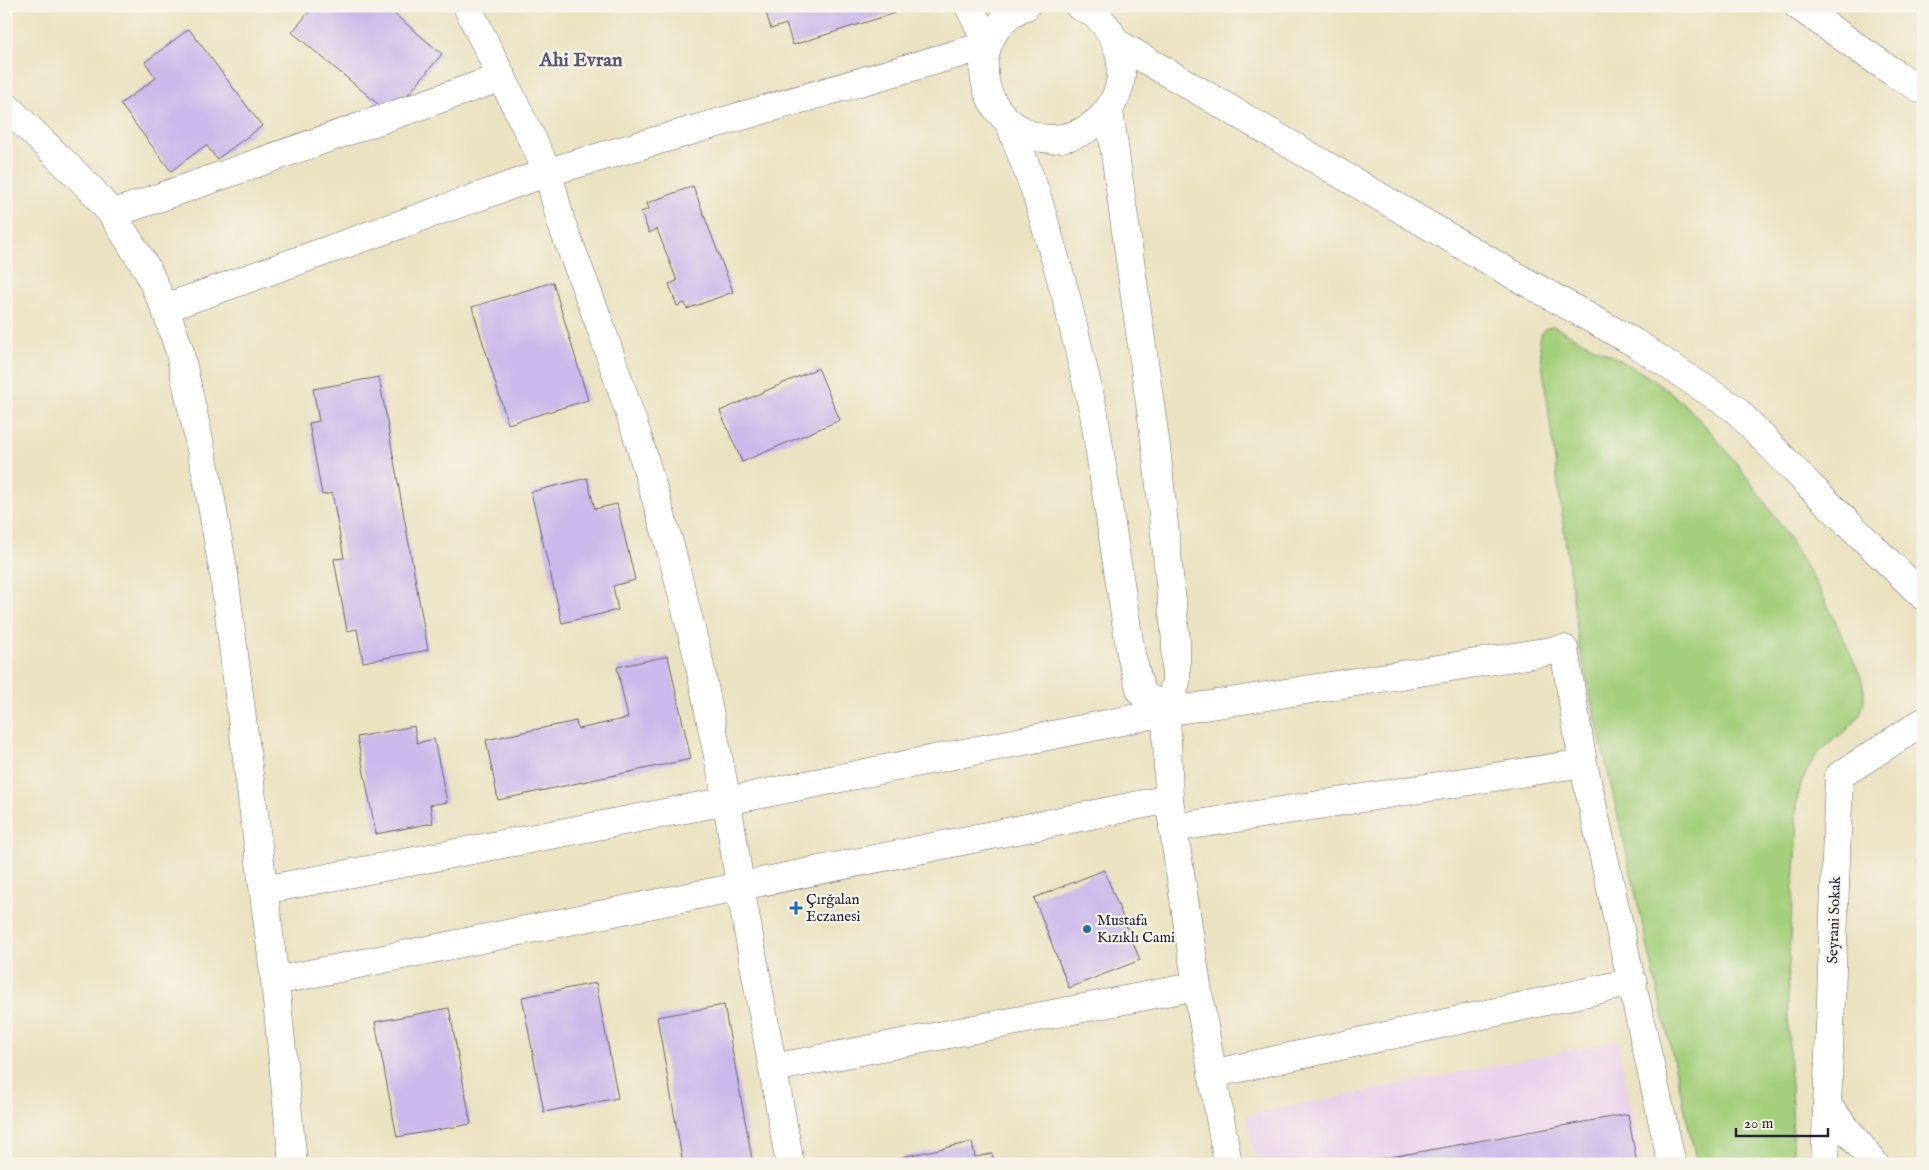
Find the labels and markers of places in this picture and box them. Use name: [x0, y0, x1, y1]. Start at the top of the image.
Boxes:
place label: Çırğalan Eczanesi: [806, 890, 860, 926]
marker: Çırğalan Eczanesi: [790, 902, 802, 914]
place label: Mustafa Kızıklı Cami: [1097, 911, 1175, 947]
marker: Mustafa Kızıklı Cami: [1081, 923, 1093, 935]

